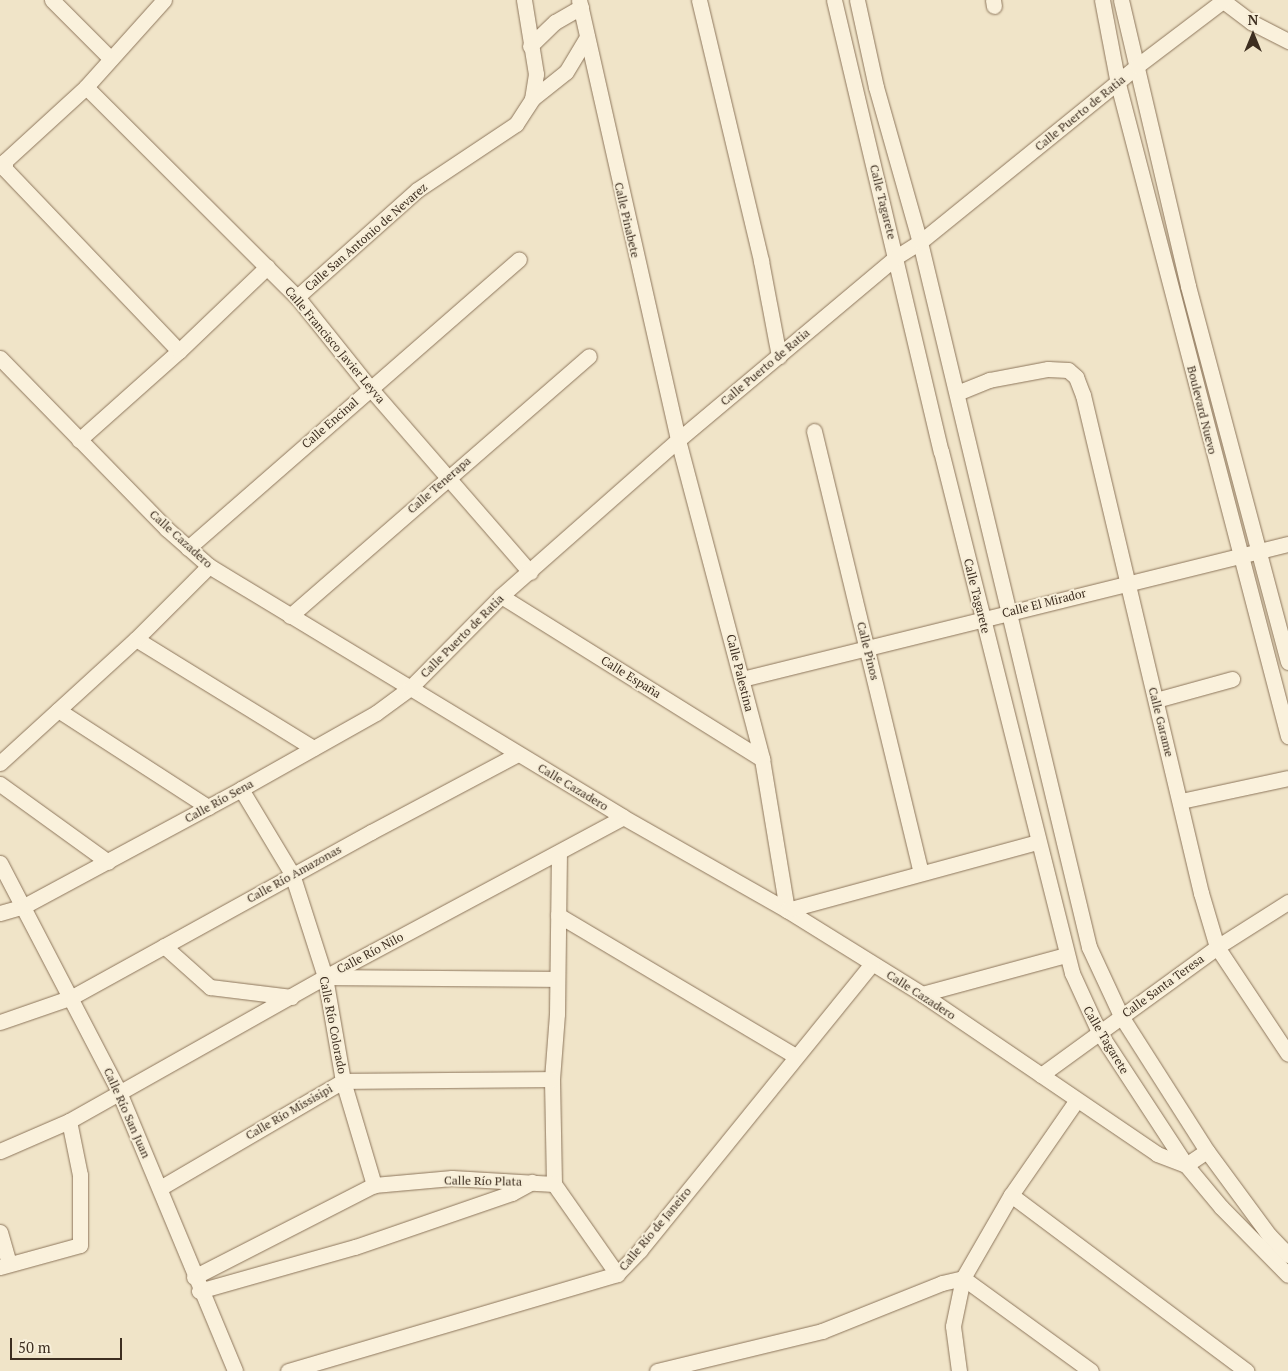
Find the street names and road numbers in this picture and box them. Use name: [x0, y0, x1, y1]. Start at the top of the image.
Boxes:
street label: Calle Puerto de Ratia: [1032, 72, 1128, 154]
street label: Calle Tagarete: [867, 163, 899, 241]
street label: Calle San Antonio de Nevarez: [302, 180, 430, 294]
street label: Calle Pinabete: [611, 181, 643, 259]
street label: Calle Francisco Javier Leyva: [282, 284, 388, 406]
street label: Calle Puerto de Ratia: [717, 325, 813, 409]
street label: Boulevard Nuevo: [1184, 364, 1220, 456]
street label: Calle Encinal: [299, 395, 361, 451]
street label: Calle Tenerapa: [404, 454, 474, 516]
street label: Calle Cazadero: [147, 507, 215, 571]
street label: Calle Tagarete: [961, 557, 993, 635]
street label: Calle El Mirador: [1001, 586, 1087, 620]
street label: Calle Puerto de Ratia: [417, 591, 507, 681]
street label: Calle Pinos: [854, 620, 882, 682]
street label: Calle Palestina: [723, 633, 757, 713]
street label: Calle España: [598, 653, 664, 701]
street label: Calle Garame: [1145, 686, 1177, 758]
street label: Calle Cazadero: [535, 760, 611, 814]
street label: Calle Río Sena: [182, 776, 256, 826]
street label: Calle Río Amazonas: [244, 842, 344, 906]
street label: Calle Río Nilo: [334, 929, 406, 977]
street label: Calle Santa Teresa: [1119, 951, 1207, 1021]
street label: Calle Cazadero: [884, 967, 958, 1023]
street label: Calle Río Colorado: [316, 975, 350, 1075]
street label: Calle Tagarete: [1080, 1003, 1132, 1077]
street label: Calle Río San Juan: [101, 1066, 153, 1160]
street label: Calle Río Missisipi: [243, 1081, 335, 1143]
street label: Calle Río Plata: [444, 1173, 522, 1189]
street label: Calle Río de Janeiro: [616, 1184, 694, 1274]

